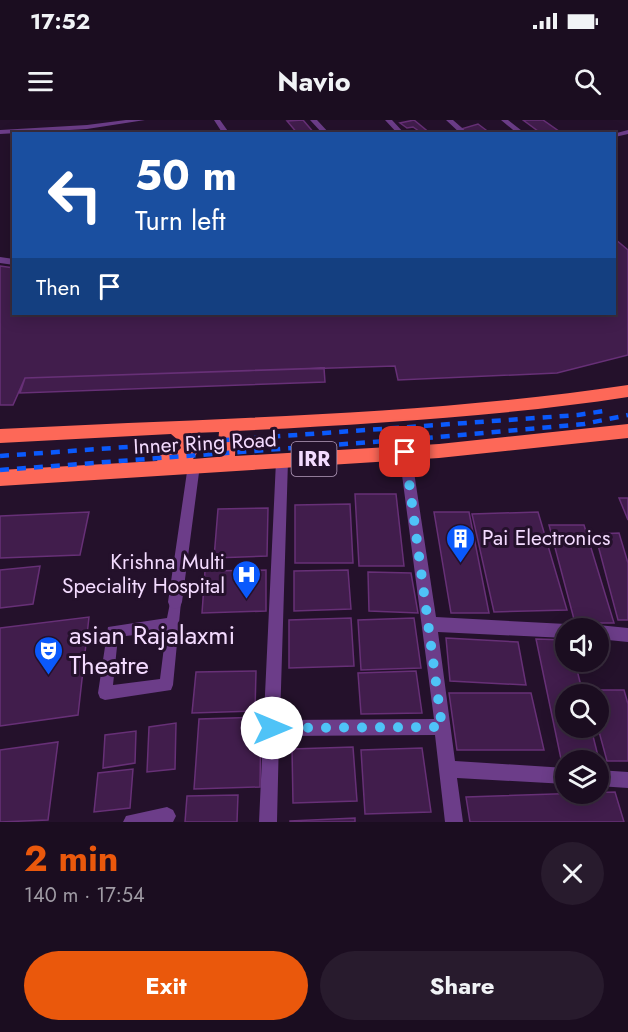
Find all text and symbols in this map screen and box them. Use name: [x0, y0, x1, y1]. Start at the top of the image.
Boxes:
text: 17:52: [30, 5, 90, 37]
text: Navio: [277, 62, 351, 101]
icon: menu: [24, 65, 57, 98]
icon: search: [571, 65, 604, 98]
text: 50 m: [135, 145, 237, 206]
icon: left: [36, 156, 114, 234]
text: Turn left: [135, 201, 225, 240]
icon: arrive: [93, 270, 126, 303]
text: Then: [36, 271, 81, 303]
street label: Inner Ring Road: [133, 424, 277, 462]
pin: [379, 426, 430, 477]
icon: arrive: [388, 435, 421, 468]
road number: IRR: [292, 442, 336, 476]
building icon: Pai Electronics: [445, 522, 477, 564]
place label: Pai Electronics: [482, 523, 610, 553]
place label: Krishna Multi Speciality Hospital: [62, 547, 225, 601]
hospital icon: Krishna Multi Speciality Hospital: [230, 558, 262, 600]
place label: asian Rajalaxmi Theatre: [69, 616, 235, 684]
map controls: [555, 618, 609, 804]
button: sound: [555, 618, 609, 672]
theatre icon: asian Rajalaxmi Theatre: [32, 634, 64, 676]
button: search: [555, 684, 609, 738]
position arrow: [240, 696, 304, 760]
button: layers: [555, 750, 609, 804]
text: 2 min: [24, 832, 119, 884]
button: close: [541, 842, 604, 905]
text: 140 m · 17:54: [24, 881, 145, 910]
button: Exit: [24, 951, 308, 1020]
button: Share: [320, 951, 604, 1020]

